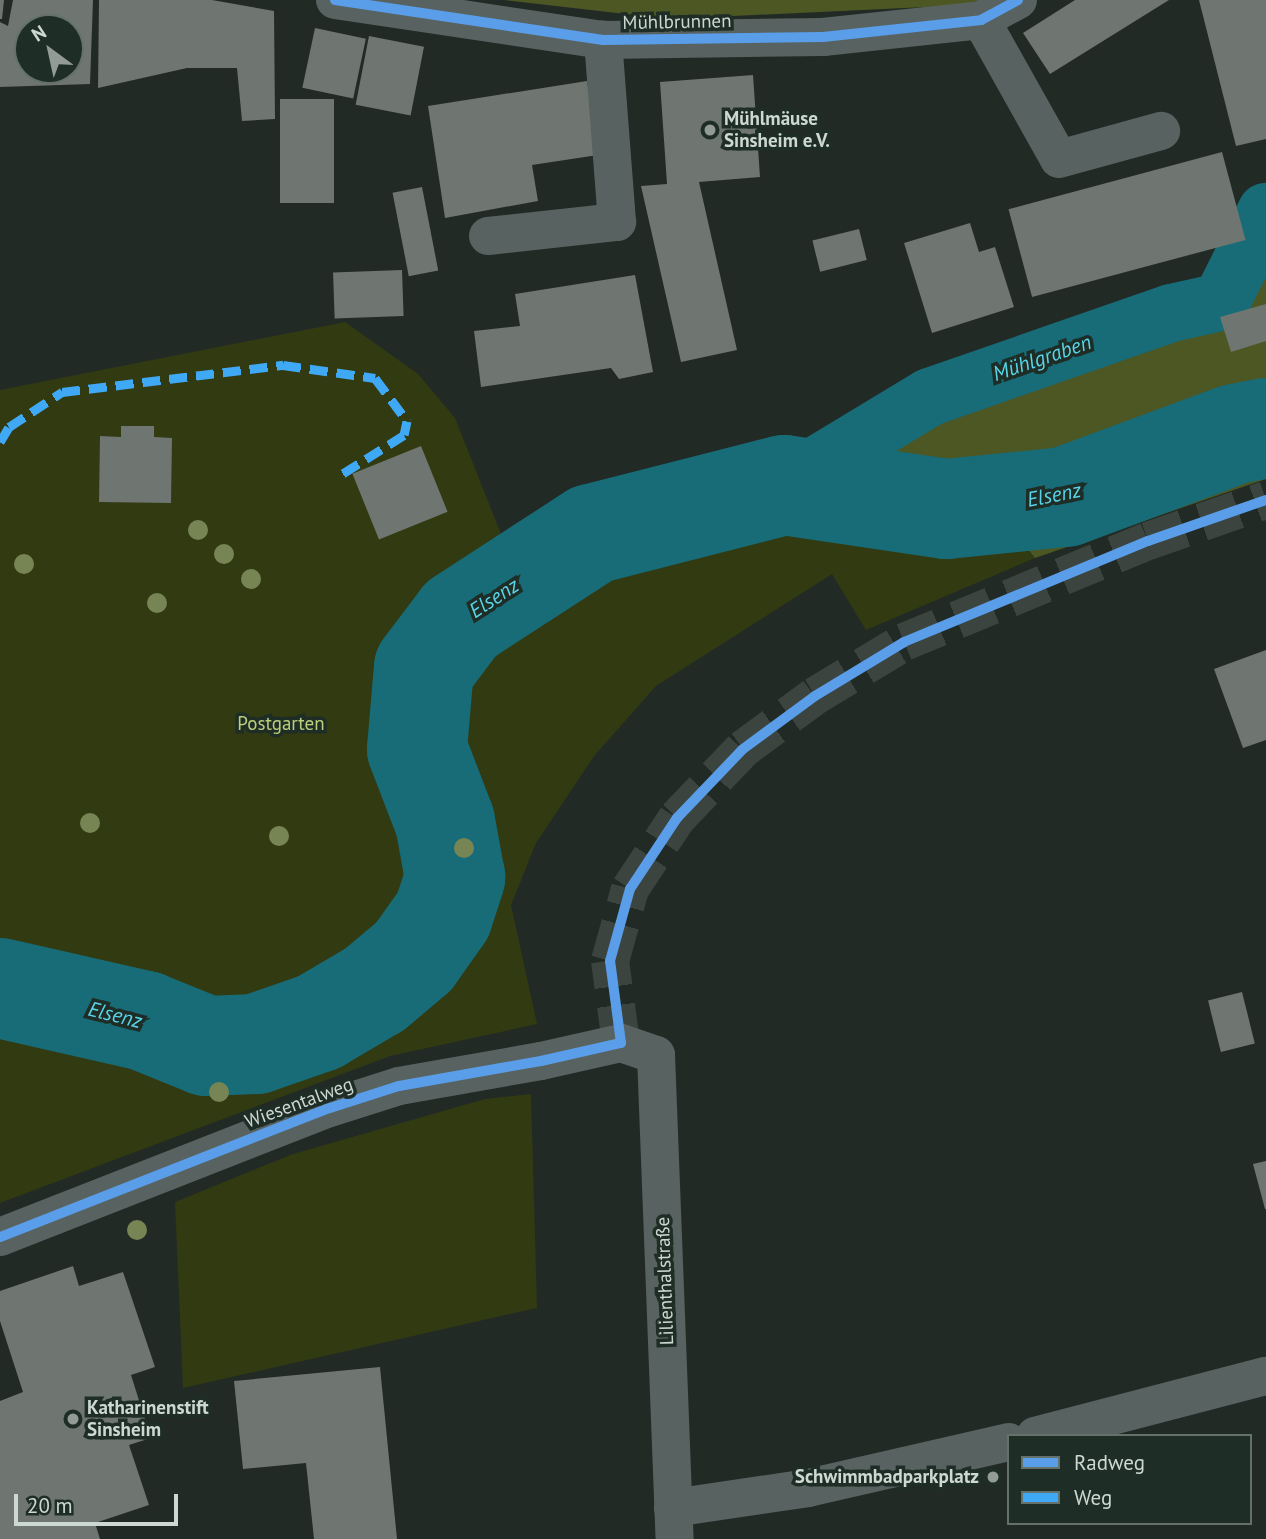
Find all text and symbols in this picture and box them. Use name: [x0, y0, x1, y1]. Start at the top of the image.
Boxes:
street label: Mühlbrunnen: [622, 10, 732, 34]
north arrow: [14, 14, 84, 84]
text: N: [27, 20, 50, 47]
place label: Mühlmäuse Sinsheim e.V.: [724, 108, 830, 152]
marker: Mühlmäuse Sinsheim e.V.: [702, 122, 718, 138]
water label: Mühlgraben: [989, 329, 1095, 387]
water label: Elsenz: [1025, 477, 1083, 513]
water label: Elsenz: [464, 573, 524, 623]
park label: Postgarten: [237, 713, 325, 735]
water label: Elsenz: [86, 996, 144, 1034]
street label: Wiesentalweg: [242, 1073, 356, 1133]
street label: Lilienthalstraße: [651, 1216, 679, 1346]
place label: Katharinenstift Sinsheim: [87, 1397, 209, 1441]
marker: Katharinenstift Sinsheim: [65, 1411, 81, 1427]
legend: [1007, 1434, 1252, 1525]
text: Radweg: [1074, 1449, 1145, 1476]
place label: Schwimmbadparkplatz: [795, 1466, 979, 1488]
marker: Schwimmbadparkplatz: [985, 1469, 1001, 1485]
scale bar: [18, 1480, 182, 1524]
text: Weg: [1074, 1484, 1112, 1511]
text: 20 m: [27, 1492, 73, 1519]

